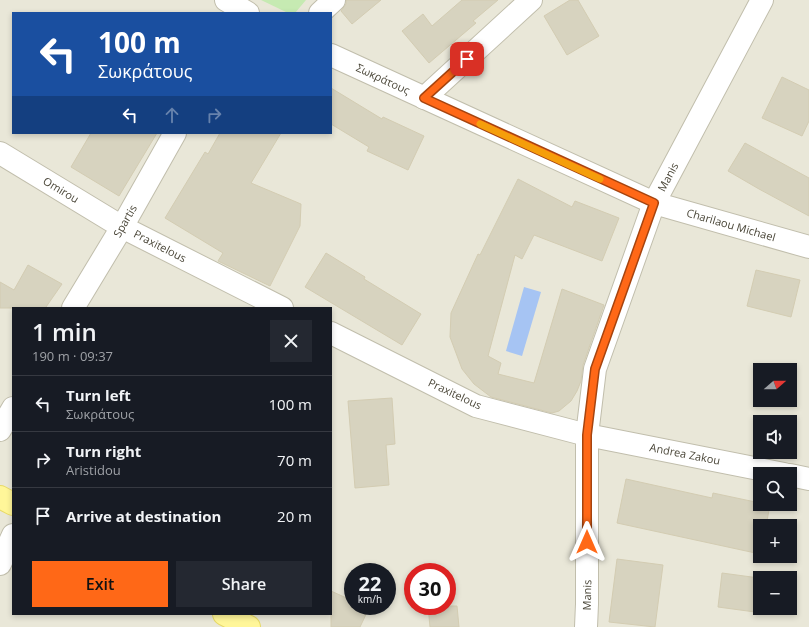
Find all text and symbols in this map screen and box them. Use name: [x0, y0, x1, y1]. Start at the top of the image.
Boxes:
text: 100 m: [98, 23, 181, 61]
icon: left: [32, 28, 84, 80]
pin: [450, 42, 484, 76]
icon: arrive: [456, 48, 478, 70]
text: Σωκράτους: [98, 59, 192, 83]
street label: Σωκράτους: [354, 60, 413, 98]
icon: left: [119, 104, 141, 126]
icon: ahead: [161, 104, 183, 126]
icon: right: [203, 104, 225, 126]
street label: Manis: [654, 160, 681, 194]
street label: Omirou: [41, 173, 82, 206]
street label: Spartis: [109, 202, 140, 240]
street label: Charilaou Michael: [685, 205, 777, 244]
street label: Praxitelous: [131, 226, 189, 265]
text: 1 min: [32, 315, 97, 348]
button: close: [270, 320, 312, 362]
text: 190 m · 09:37: [32, 347, 113, 365]
north arrow: [753, 363, 797, 407]
map controls: [753, 363, 797, 615]
street label: Praxitelous: [426, 375, 484, 412]
text: Turn left: [66, 385, 131, 405]
icon: left: [32, 393, 54, 415]
text: 100 m: [268, 394, 312, 414]
text: Σωκράτους: [66, 405, 134, 423]
button: sound: [753, 415, 797, 459]
street label: Andrea Zakou: [649, 439, 722, 468]
text: Turn right: [66, 441, 141, 461]
icon: right: [32, 449, 54, 471]
text: 70 m: [277, 450, 312, 470]
text: Aristidou: [66, 461, 121, 479]
button: search: [753, 467, 797, 511]
icon: arrive: [32, 505, 54, 527]
text: Arrive at destination: [66, 506, 221, 526]
text: 20 m: [277, 506, 312, 526]
button: +: [753, 519, 797, 563]
position arrow: [566, 521, 608, 563]
button: Exit: [32, 561, 168, 607]
button: Share: [176, 561, 312, 607]
speed limit sign: 30: [404, 563, 456, 615]
text: 22: [359, 570, 381, 597]
button: −: [753, 571, 797, 615]
street label: Manis: [579, 579, 594, 611]
text: km/h: [358, 592, 382, 606]

